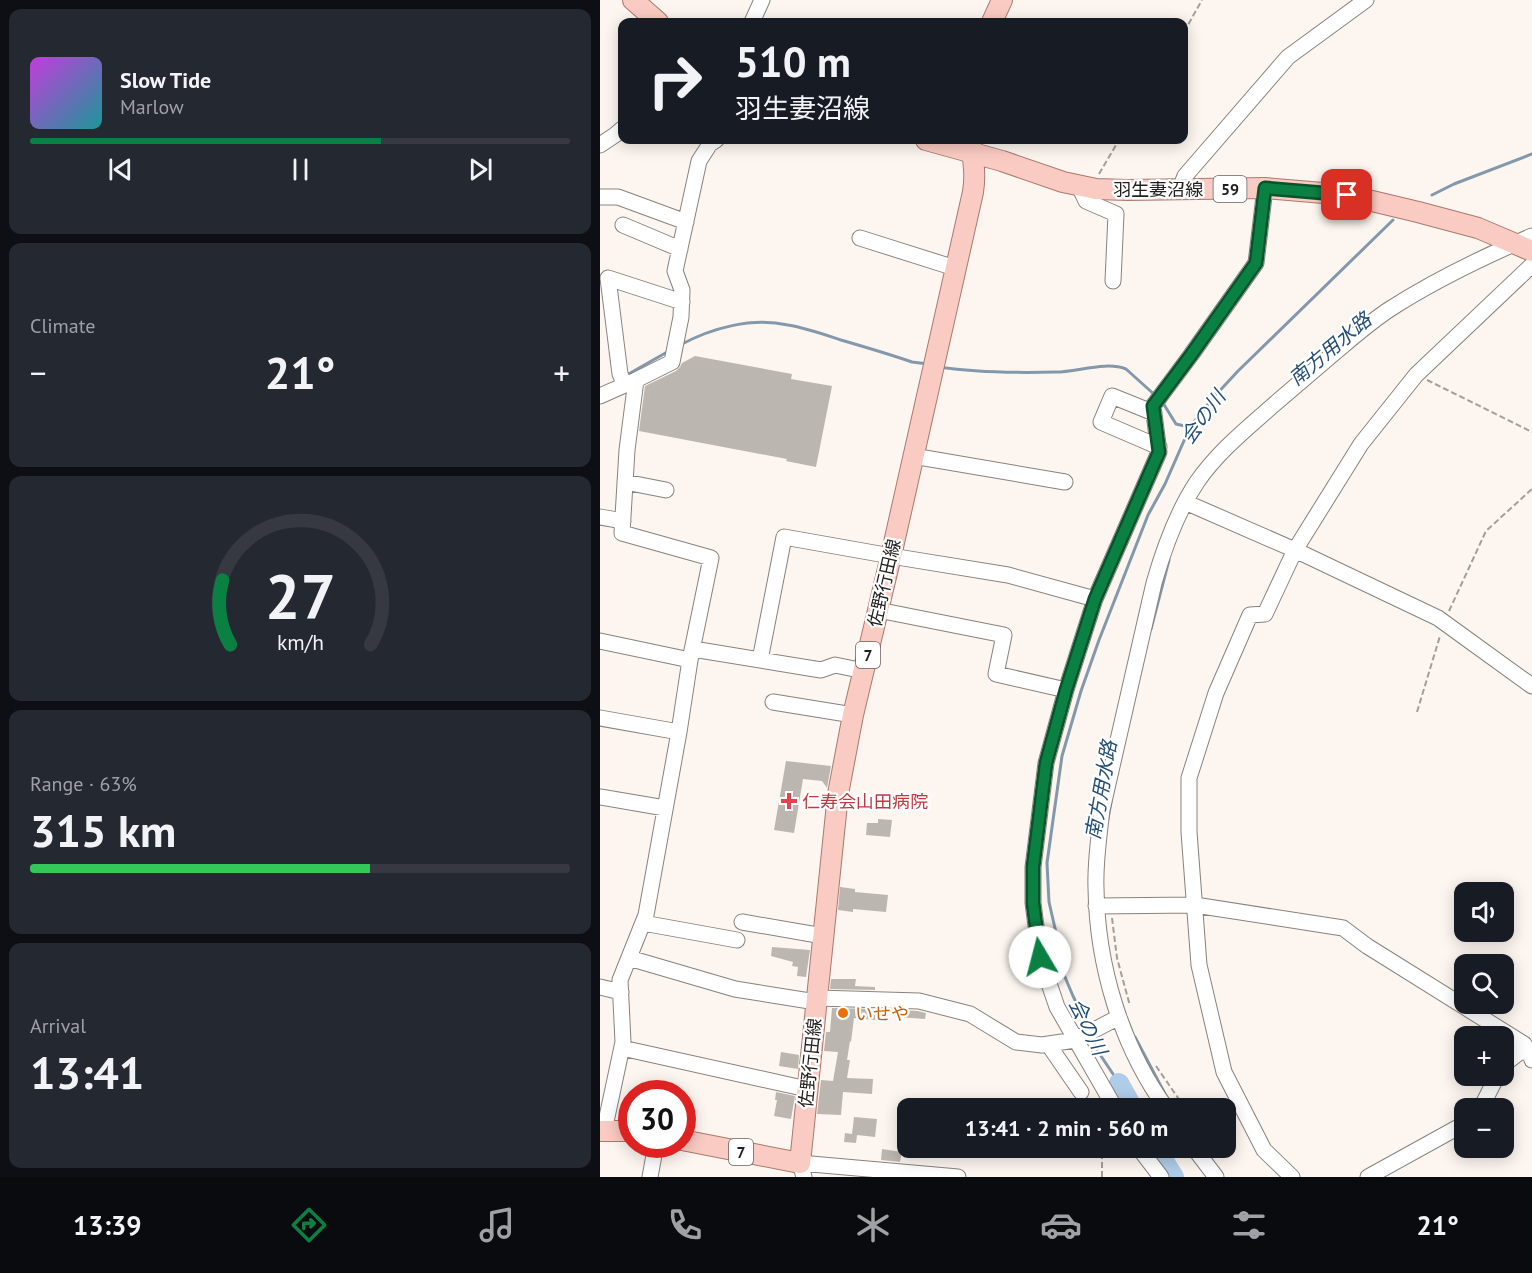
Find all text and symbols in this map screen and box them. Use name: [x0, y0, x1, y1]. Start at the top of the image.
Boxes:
text: 510 m: [735, 34, 851, 89]
icon: right: [636, 42, 714, 120]
text: Slow Tide: [120, 66, 211, 94]
text: 羽生妻沼線: [735, 91, 870, 125]
text: Marlow: [120, 94, 184, 120]
icon: previous: [104, 153, 137, 186]
icon: pause: [284, 153, 317, 186]
icon: next: [464, 153, 497, 186]
pin: [1321, 169, 1372, 220]
road number: 59: [1214, 176, 1246, 202]
street label: 羽生妻沼線: [1113, 178, 1203, 201]
icon: arrive: [1330, 178, 1363, 211]
water label: 南方用水路: [1283, 306, 1378, 391]
text: Climate: [30, 313, 96, 339]
text: 21°: [265, 343, 335, 401]
text: −: [30, 351, 47, 394]
text: +: [553, 351, 570, 394]
water label: 会の川: [1175, 383, 1232, 449]
street label: 佐野行田線: [863, 537, 905, 629]
text: 27: [265, 556, 335, 637]
text: km/h: [276, 629, 323, 657]
road number: 7: [856, 642, 880, 668]
water label: 南方用水路: [1080, 737, 1123, 841]
text: Range · 63%: [30, 771, 137, 797]
place label: 仁寿会山田病院: [802, 790, 928, 813]
marker: 仁寿会山田病院: [780, 792, 798, 810]
text: 315 km: [30, 801, 176, 859]
map controls: [1454, 882, 1514, 1158]
button: sound: [1454, 882, 1514, 942]
position arrow: [1008, 925, 1072, 989]
button: search: [1454, 954, 1514, 1014]
water label: 会の川: [1063, 994, 1114, 1061]
place label: いせや: [855, 1002, 909, 1025]
marker: いせや: [836, 1006, 850, 1020]
text: Arrival: [30, 1013, 86, 1039]
street label: 佐野行田線: [794, 1017, 826, 1109]
button: +: [1454, 1026, 1514, 1086]
text: 13:41: [30, 1043, 144, 1101]
speed limit sign: 30: [618, 1080, 696, 1158]
button: −: [1454, 1098, 1514, 1158]
text: 13:41 · 2 min · 560 m: [965, 1114, 1168, 1142]
road number: 7: [729, 1139, 753, 1165]
icon: directions: [288, 1204, 330, 1246]
icon: music: [476, 1204, 518, 1246]
icon: phone: [664, 1204, 706, 1246]
icon: climate: [852, 1204, 894, 1246]
icon: car: [1040, 1204, 1082, 1246]
icon: filters: [1228, 1204, 1270, 1246]
text: 13:39: [73, 1208, 142, 1242]
text: 21°: [1416, 1208, 1459, 1242]

